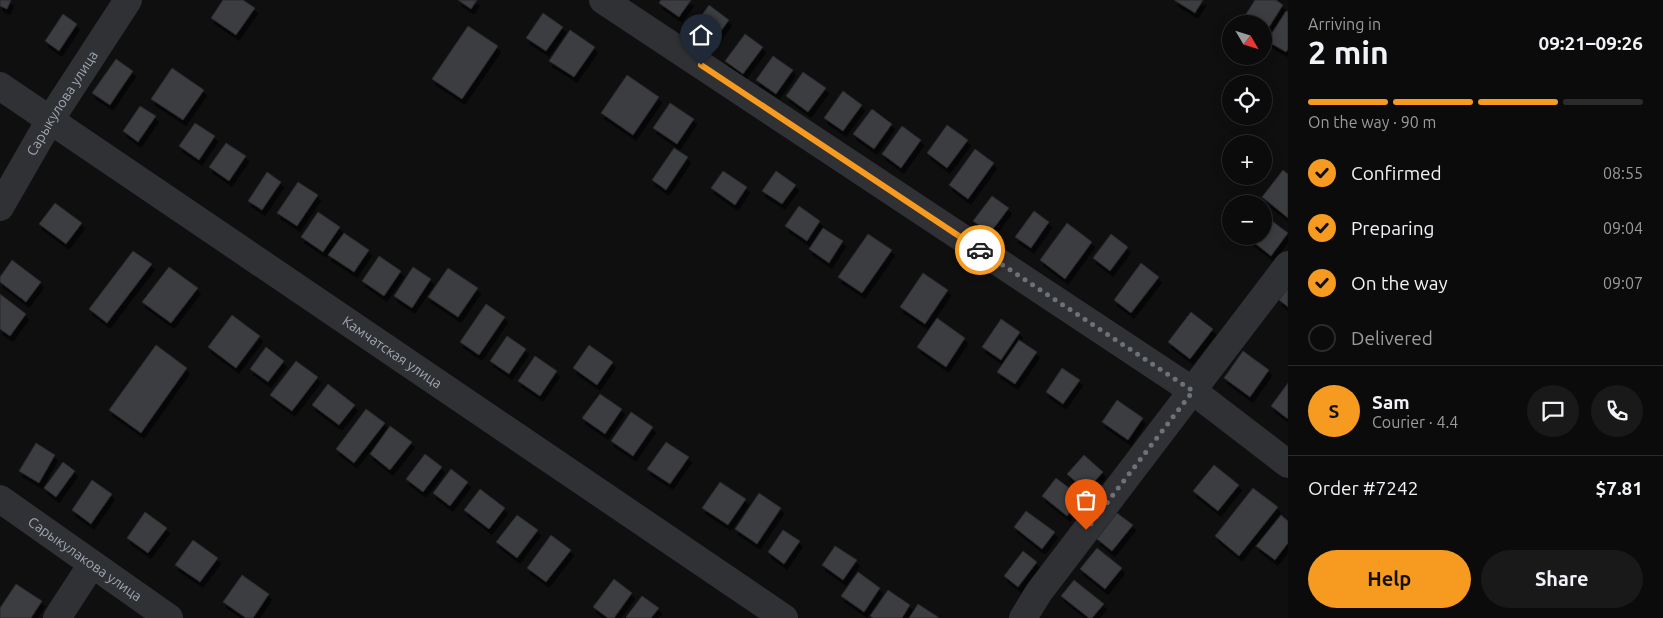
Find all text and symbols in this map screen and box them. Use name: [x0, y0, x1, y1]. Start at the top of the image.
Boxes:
pin: [680, 14, 722, 65]
north arrow: [1222, 15, 1272, 65]
map controls: [1222, 15, 1272, 245]
text: Arriving in: [1308, 15, 1381, 33]
icon: home: [687, 21, 715, 49]
text: 09:21–09:26: [1538, 32, 1643, 54]
text: 2 min: [1308, 34, 1389, 70]
street label: Сарыкулова улица: [23, 48, 101, 159]
button: locate: [1222, 75, 1272, 125]
text: On the way · 90 m: [1308, 113, 1436, 131]
button: +: [1222, 135, 1272, 185]
icon: check: [1308, 159, 1336, 187]
text: Confirmed: [1351, 162, 1442, 184]
text: 08:55: [1603, 164, 1643, 182]
button: −: [1222, 195, 1272, 245]
icon: check: [1308, 214, 1336, 242]
text: Preparing: [1351, 217, 1435, 239]
text: 09:04: [1603, 219, 1643, 237]
courier: [955, 225, 1005, 275]
icon: car: [966, 236, 994, 264]
icon: check: [1308, 269, 1336, 297]
text: On the way: [1351, 272, 1448, 294]
text: 09:07: [1603, 274, 1643, 292]
street label: Камчатская улица: [339, 313, 445, 392]
text: Delivered: [1351, 327, 1433, 349]
button: chat: [1527, 385, 1579, 437]
button: phone: [1591, 385, 1643, 437]
text: Sam: [1372, 391, 1410, 413]
text: S: [1329, 400, 1339, 422]
text: Courier · 4.4: [1372, 413, 1458, 431]
text: Order #7242: [1308, 477, 1418, 499]
text: $7.81: [1595, 477, 1643, 499]
pin: [1065, 479, 1107, 530]
icon: bag: [1072, 486, 1100, 514]
street label: Сарыкулакова улица: [25, 513, 145, 604]
button: Help: [1308, 550, 1471, 608]
button: Share: [1481, 550, 1643, 608]

